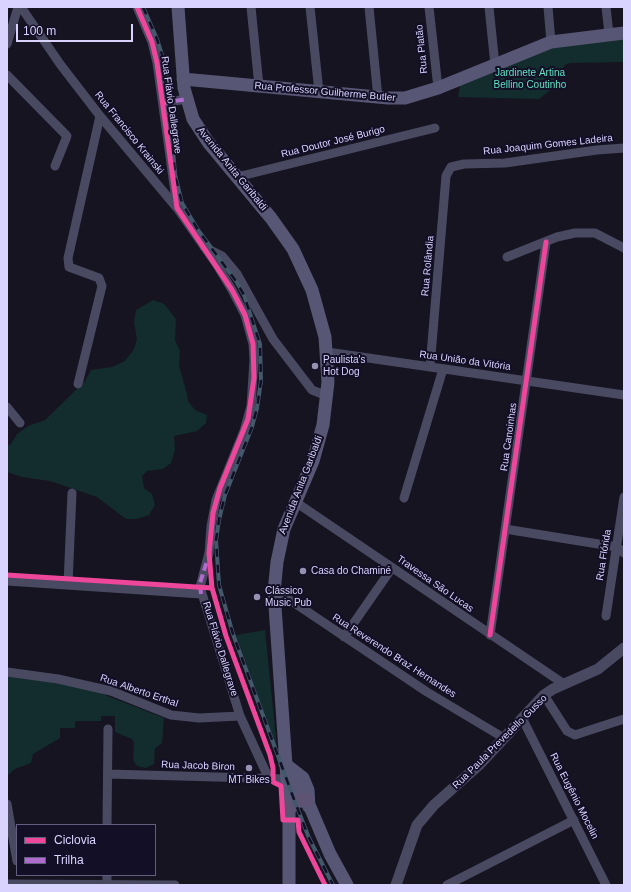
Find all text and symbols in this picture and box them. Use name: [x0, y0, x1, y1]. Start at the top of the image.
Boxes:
scale bar: [18, 16, 135, 42]
text: 100 m: [23, 24, 56, 38]
street label: Rua Platão: [413, 24, 431, 74]
street label: Rua Flávio Dallegrave: [158, 55, 184, 155]
park label: Jardinete Artina Bellino Coutinho: [494, 67, 566, 90]
street label: Rua Professor Guilherme Butler: [254, 80, 396, 104]
street label: Rua Francisco Krainski: [92, 89, 166, 177]
street label: Rua Doutor José Burigo: [280, 123, 386, 161]
street label: Avenida Anita Garibaldi: [195, 125, 269, 213]
street label: Rua Joaquim Gomes Ladeira: [483, 132, 613, 158]
street label: Rua Rolândia: [419, 235, 437, 297]
street label: Rua União da Vitória: [419, 349, 511, 373]
place label: Paulista's Hot Dog: [323, 354, 365, 378]
marker: Paulista's Hot Dog: [310, 361, 320, 371]
street label: Rua Canoinhas: [498, 402, 520, 472]
street label: Avenida Anita Garibaldi: [277, 434, 325, 536]
street label: Rua Flórida: [594, 529, 614, 581]
street label: Travessa São Lucas: [394, 553, 476, 615]
place label: Casa do Chaminé: [311, 565, 391, 577]
marker: Casa do Chaminé: [298, 566, 308, 576]
place label: Clássico Music Pub: [265, 585, 312, 608]
marker: Clássico Music Pub: [252, 592, 262, 602]
street label: Rua Flávio Dallegrave: [200, 600, 240, 698]
street label: Rua Reverendo Braz Hernandes: [330, 611, 458, 701]
street label: Rua Alberto Erthal: [98, 672, 180, 710]
street label: Rua Paula Prevedello Gusso: [450, 692, 550, 792]
street label: Rua Eugênio Mocelin: [547, 751, 601, 841]
street label: Rua Jacob Biron: [161, 759, 235, 773]
marker: MT Bikes: [244, 763, 254, 773]
place label: MT Bikes: [228, 774, 270, 786]
legend: [16, 824, 156, 876]
text: Ciclovia: [54, 833, 96, 847]
text: Trilha: [54, 853, 84, 867]

